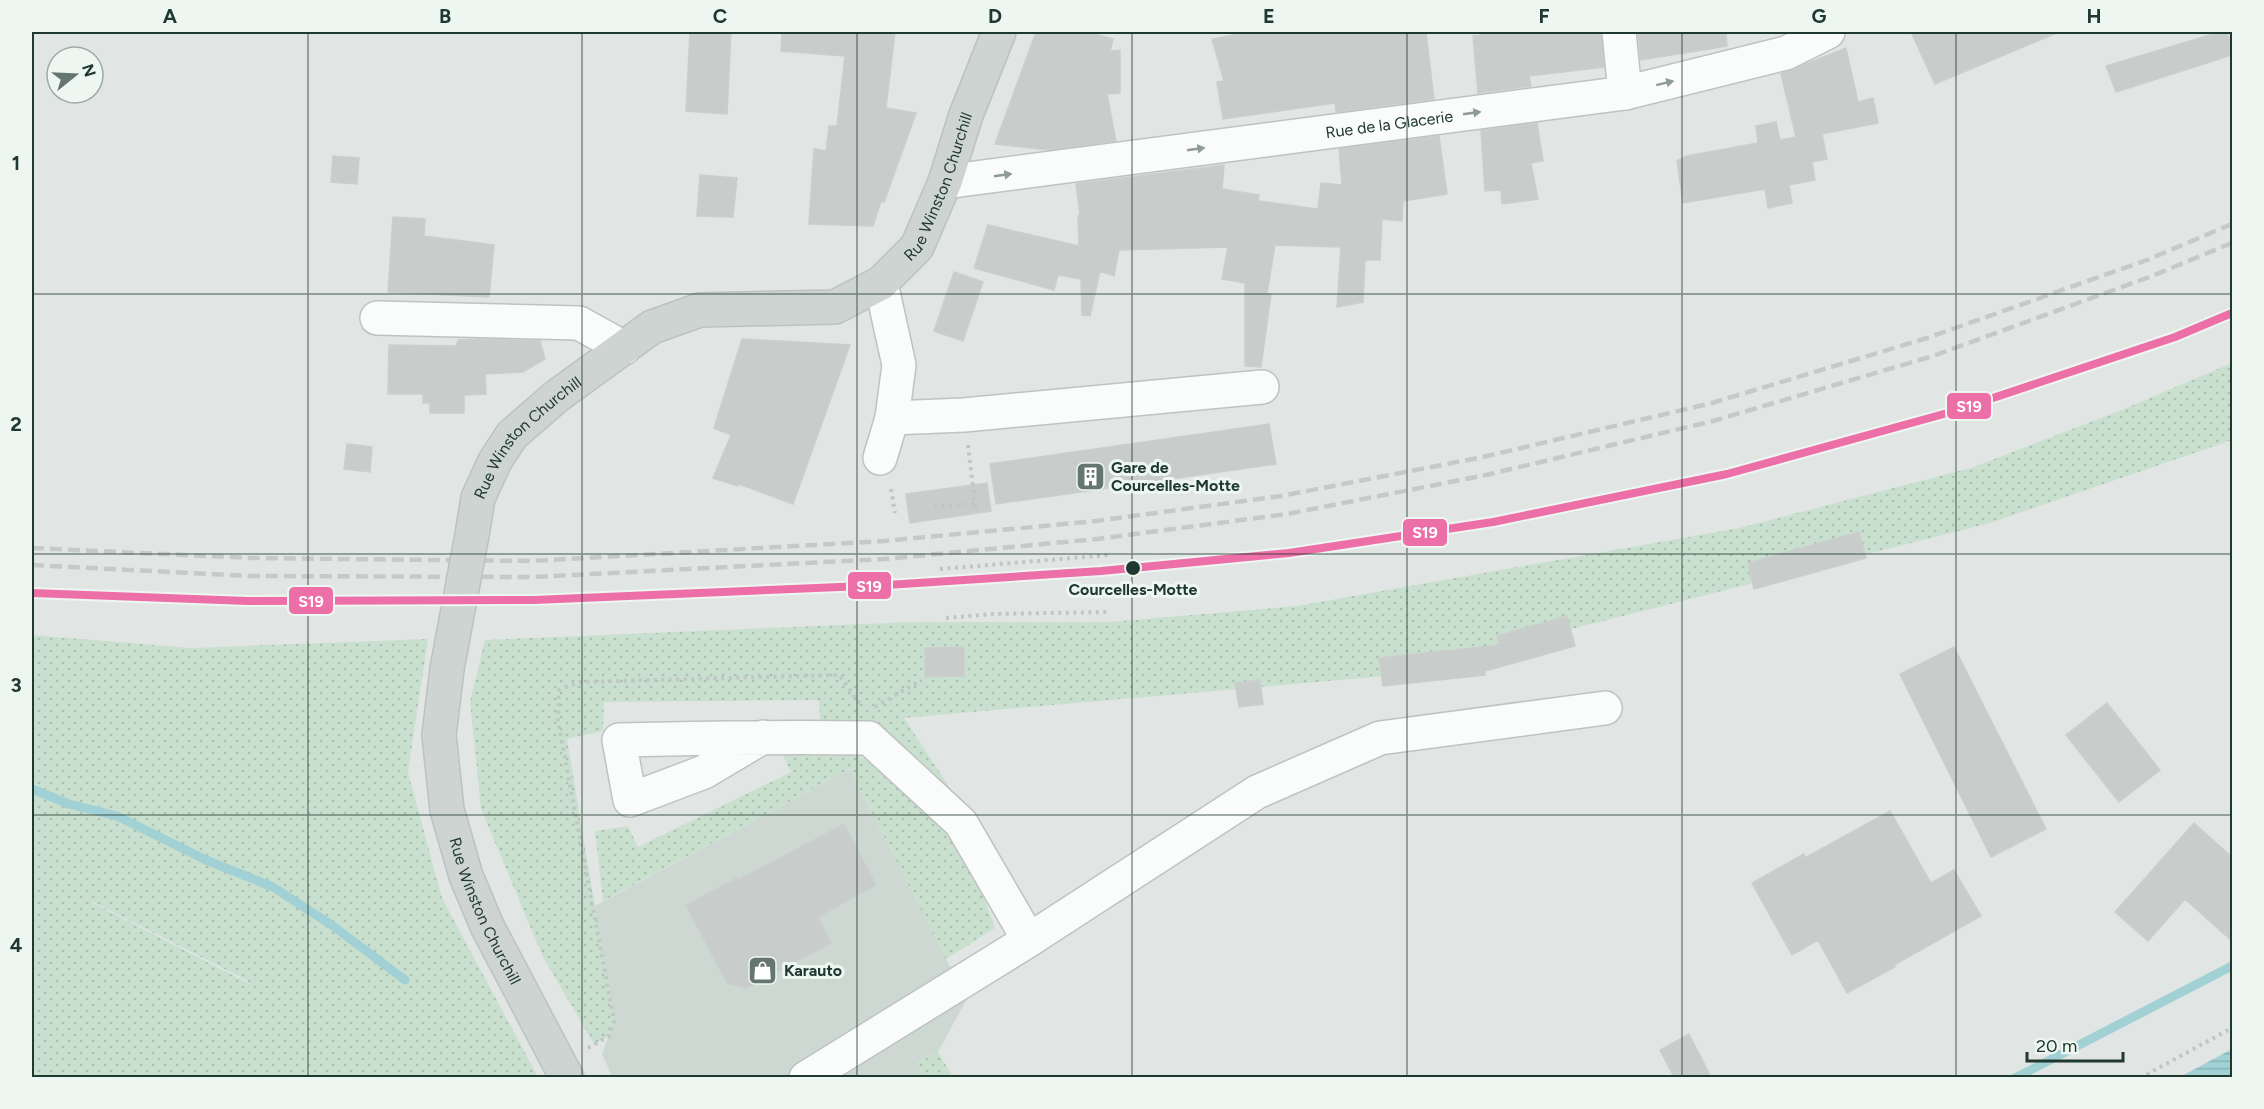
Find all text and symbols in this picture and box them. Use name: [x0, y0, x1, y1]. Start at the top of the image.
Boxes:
text: A: [163, 4, 178, 28]
text: B: [439, 4, 451, 28]
text: C: [713, 4, 727, 28]
text: D: [988, 4, 1002, 28]
text: E: [1263, 4, 1275, 28]
text: F: [1538, 4, 1550, 28]
text: G: [1812, 4, 1827, 28]
text: H: [2087, 4, 2102, 28]
north arrow: [45, 45, 105, 105]
text: N: [78, 62, 100, 79]
one-way arrow: [1656, 77, 1674, 87]
street label: Rue de la Glacerie: [1324, 106, 1454, 142]
one-way arrow: [1463, 108, 1482, 118]
street label: Rue Winston Churchill: [899, 109, 976, 265]
one-way arrow: [1186, 145, 1205, 154]
text: 1: [12, 151, 20, 175]
one-way arrow: [993, 170, 1012, 179]
street label: Rue Winston Churchill: [469, 372, 585, 502]
line badge: S19: [1946, 392, 1992, 420]
text: S19: [1956, 397, 1982, 416]
text: 2: [10, 412, 22, 436]
place label: Gare de Courcelles-Motte: [1111, 458, 1240, 495]
building icon: Gare de Courcelles-Motte: [1074, 460, 1106, 492]
line badge: S19: [1402, 518, 1448, 547]
text: S19: [1412, 523, 1438, 542]
marker: Courcelles-Motte: [1124, 559, 1142, 577]
line badge: S19: [847, 571, 892, 600]
text: S19: [856, 577, 882, 596]
place label: Courcelles-Motte: [1069, 580, 1198, 599]
line badge: S19: [288, 586, 334, 615]
text: S19: [298, 592, 324, 611]
text: 3: [10, 673, 22, 697]
street label: Rue Winston Churchill: [446, 835, 525, 987]
text: 4: [10, 933, 23, 957]
shop icon: Karauto: [747, 954, 779, 986]
place label: Karauto: [784, 961, 842, 980]
scale bar: [2027, 1025, 2123, 1063]
text: 20 m: [2036, 1035, 2077, 1057]

